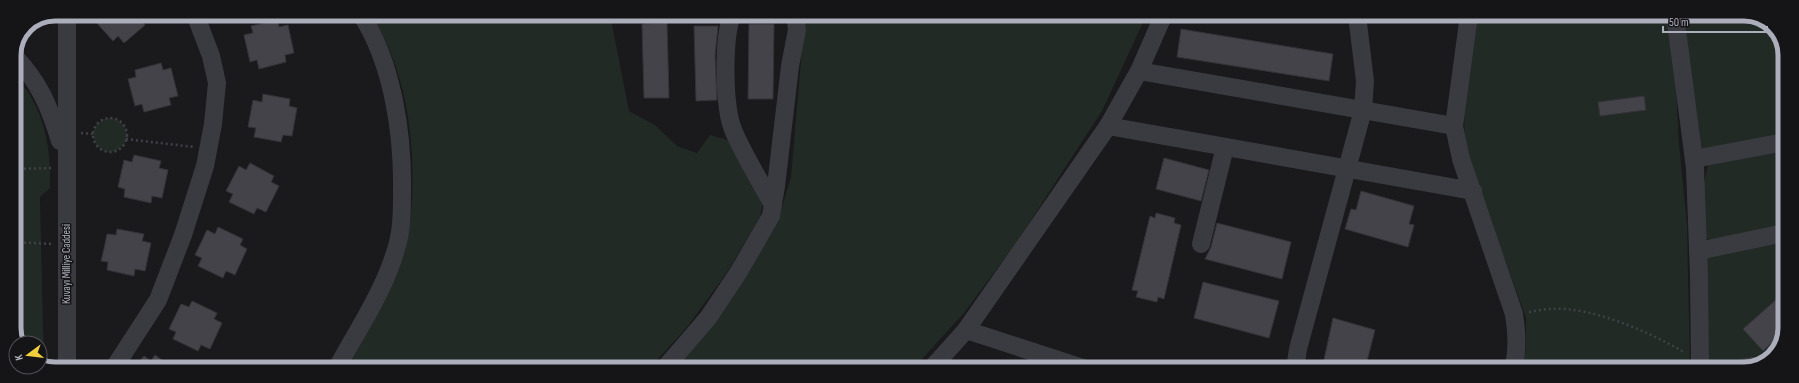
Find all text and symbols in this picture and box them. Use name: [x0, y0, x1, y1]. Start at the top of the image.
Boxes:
scale bar: [1663, 8, 1767, 34]
text: 50 m: [1669, 15, 1689, 30]
street label: Kuvayı Milliye Caddesi: [60, 224, 73, 304]
north arrow: [8, 335, 48, 375]
text: K: [12, 353, 26, 362]

